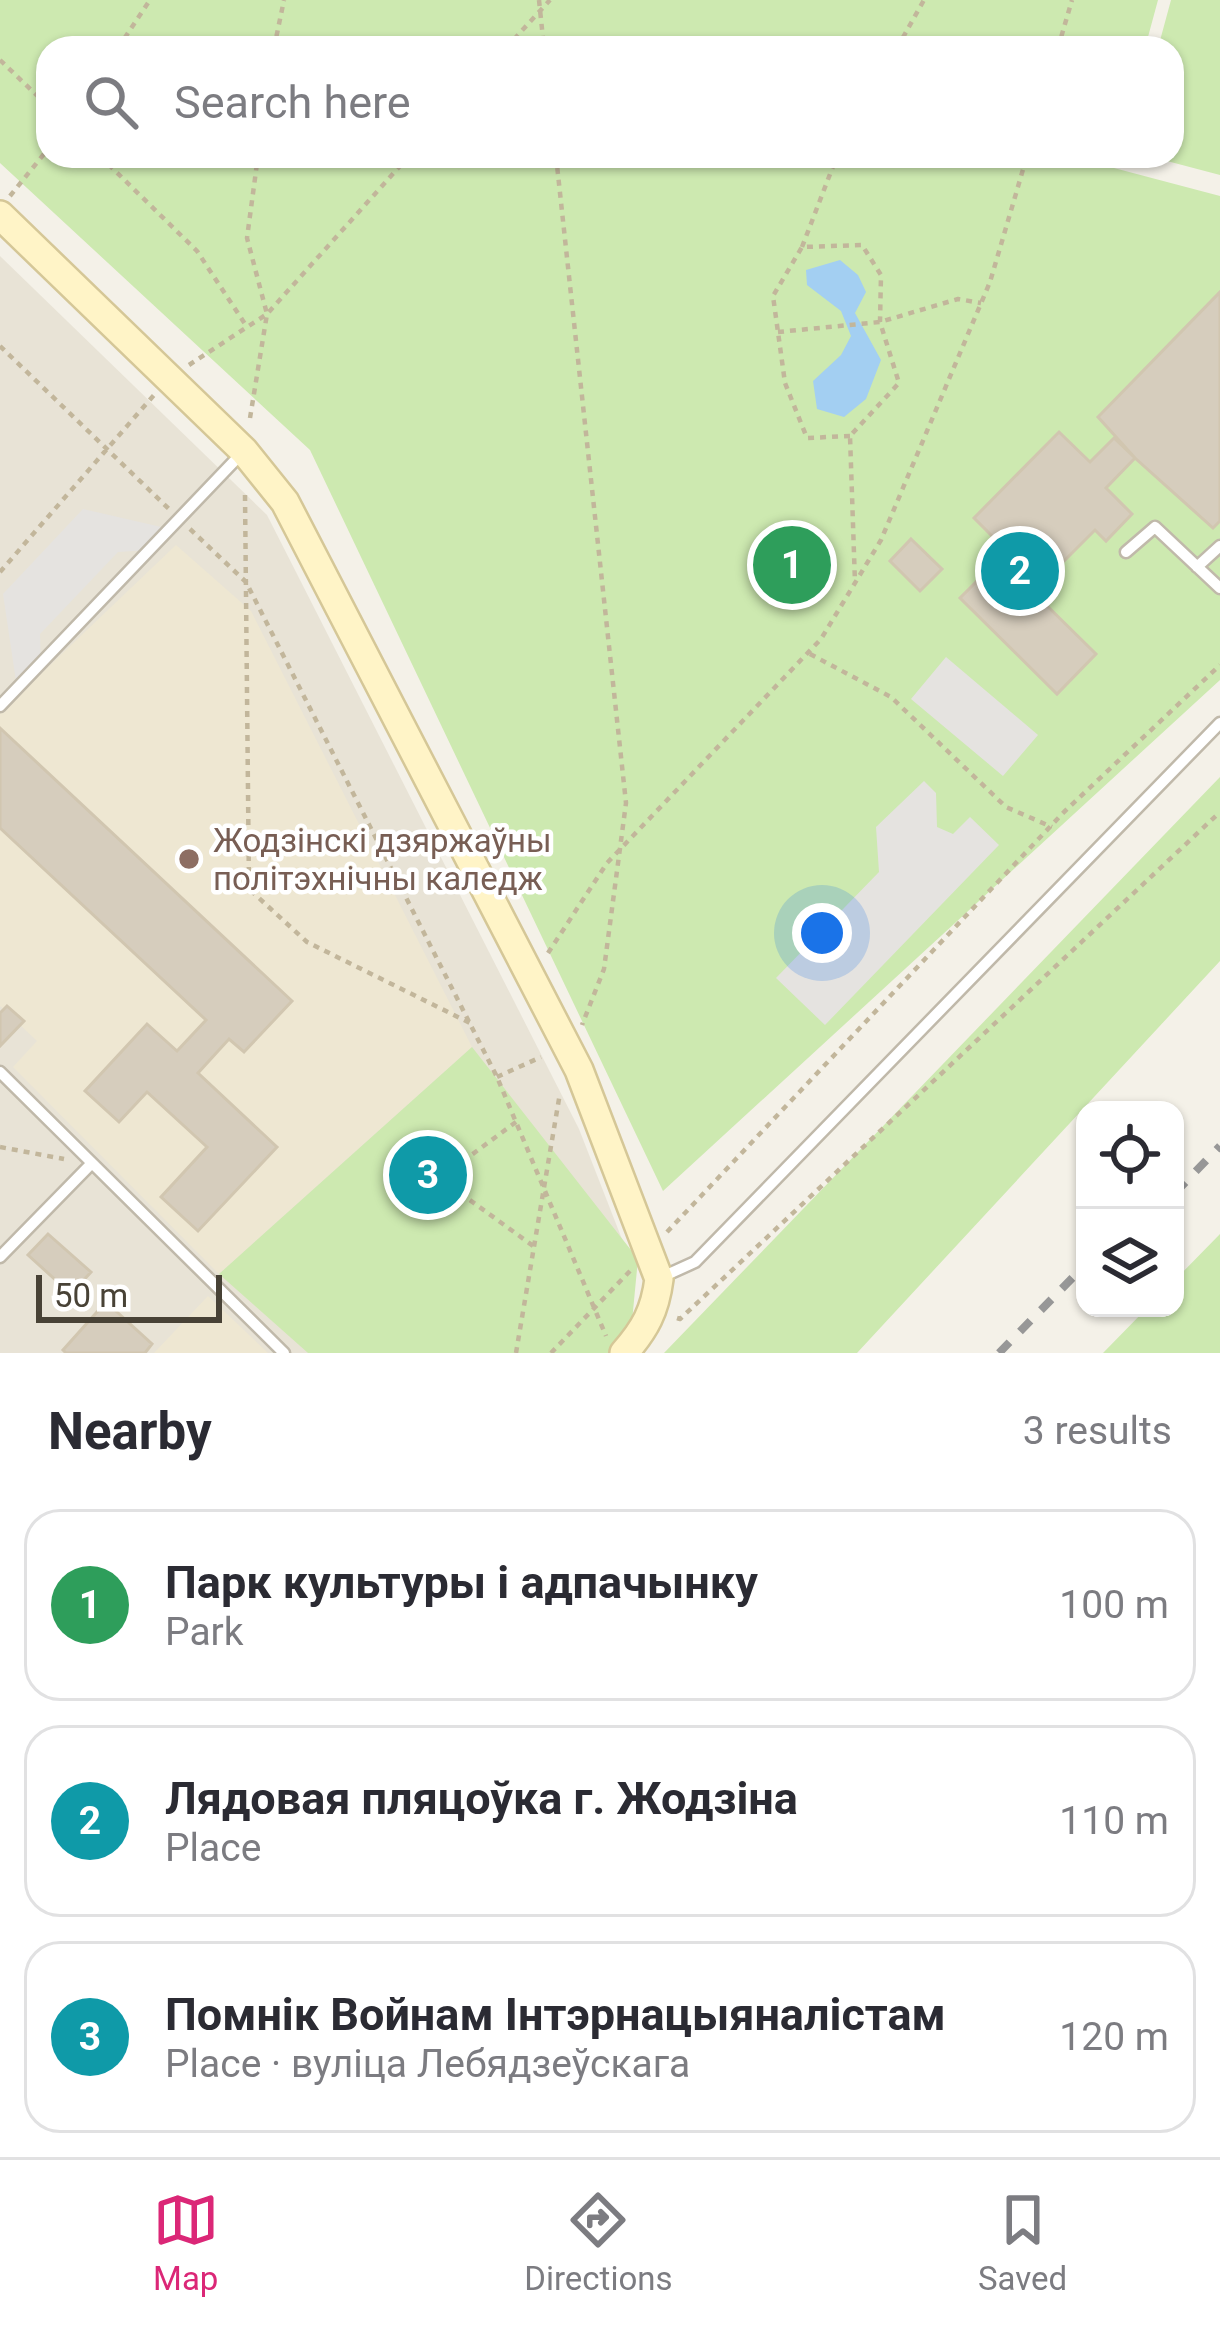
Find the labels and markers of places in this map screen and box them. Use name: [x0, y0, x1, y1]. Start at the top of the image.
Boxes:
pin: 1: [753, 520, 831, 610]
pin: 2: [981, 526, 1059, 616]
place label: Жодзінскі дзяржаўны політэхнічны каледж: [213, 821, 552, 898]
marker: Жодзінскі дзяржаўны політэхнічны каледж: [176, 846, 202, 872]
pin: 3: [389, 1130, 467, 1220]

